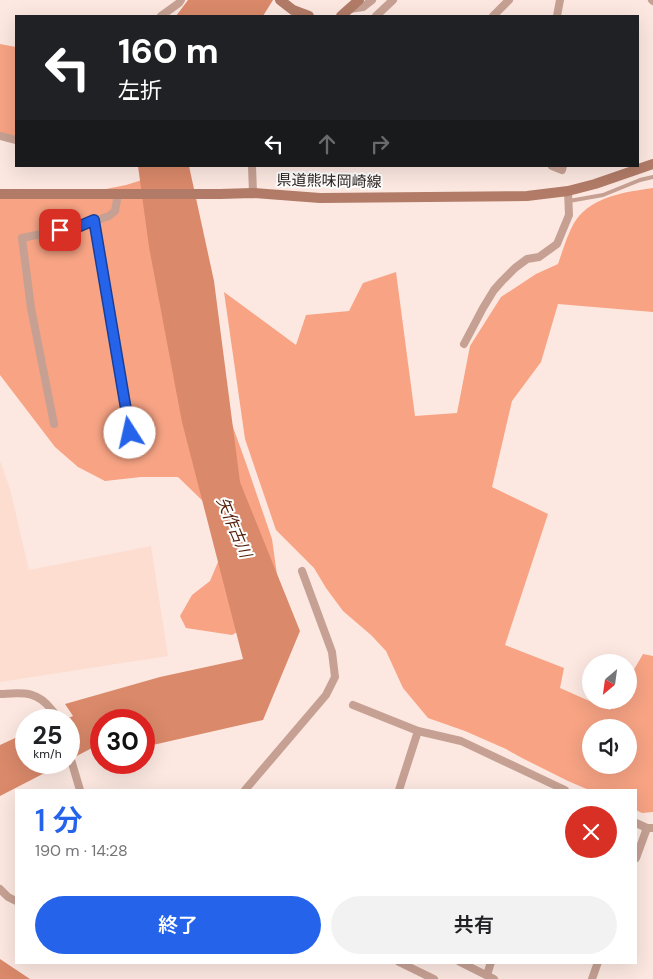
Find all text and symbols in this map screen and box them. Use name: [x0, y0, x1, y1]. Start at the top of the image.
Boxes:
text: 160 m: [118, 28, 219, 74]
icon: left: [35, 35, 100, 100]
text: 左折: [118, 76, 162, 105]
icon: left: [260, 130, 288, 158]
icon: ahead: [313, 130, 341, 158]
icon: right: [366, 130, 394, 158]
street label: 県道熊味岡崎線: [276, 170, 382, 192]
pin: [39, 209, 81, 251]
icon: arrive: [46, 216, 74, 244]
position arrow: [103, 406, 155, 458]
water label: 矢作古川: [212, 493, 257, 562]
north arrow: [582, 654, 638, 709]
map controls: [582, 654, 637, 774]
speed limit sign: 30: [90, 709, 155, 774]
text: 25: [33, 719, 62, 752]
button: sound: [582, 719, 637, 774]
text: km/h: [33, 746, 62, 762]
text: 1 分: [35, 801, 83, 840]
button: close: [565, 806, 617, 858]
text: 190 m · 14:28: [35, 840, 128, 861]
button: 終了: [35, 896, 321, 954]
button: 共有: [331, 896, 617, 954]

